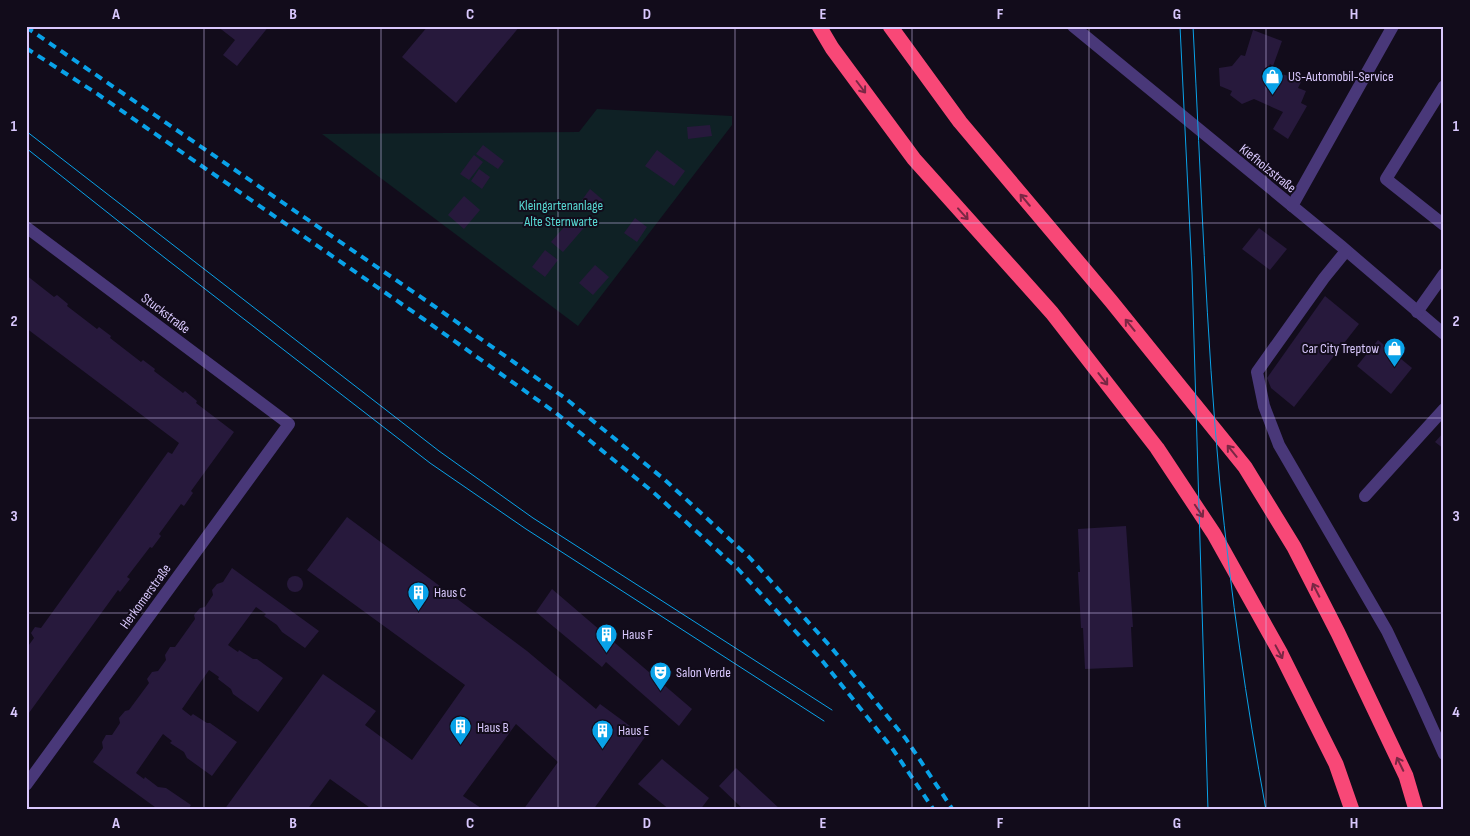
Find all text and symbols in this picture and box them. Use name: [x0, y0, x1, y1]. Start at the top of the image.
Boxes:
text: A: [111, 5, 120, 24]
text: B: [289, 5, 297, 24]
text: C: [466, 5, 474, 24]
text: D: [643, 5, 651, 24]
text: E: [820, 5, 827, 24]
text: F: [997, 5, 1004, 24]
text: G: [1173, 5, 1181, 24]
text: H: [1350, 5, 1358, 24]
shop icon: US-Automobil-Service: [1260, 64, 1284, 95]
place label: US-Automobil-Service: [1288, 68, 1394, 85]
one-way arrow: [856, 80, 866, 94]
text: 1: [11, 117, 18, 136]
text: 1: [1453, 117, 1460, 136]
street label: Kiefholzstraße: [1236, 140, 1299, 196]
one-way arrow: [1020, 194, 1031, 207]
park label: Kleingartenanlage Alte Sternwarte: [519, 197, 603, 230]
one-way arrow: [957, 207, 969, 220]
street label: Stuckstraße: [138, 290, 194, 337]
text: 2: [10, 312, 18, 331]
text: 2: [1452, 312, 1460, 331]
one-way arrow: [1124, 318, 1135, 331]
shop icon: Car City Treptow: [1383, 336, 1407, 367]
place label: Car City Treptow: [1302, 340, 1379, 357]
one-way arrow: [1098, 372, 1109, 385]
one-way arrow: [1227, 445, 1238, 458]
one-way arrow: [1194, 503, 1204, 517]
text: 3: [10, 507, 18, 526]
text: 3: [1452, 507, 1460, 526]
street label: Herkomerstraße: [116, 561, 175, 632]
building icon: Haus C: [406, 580, 430, 611]
one-way arrow: [1311, 582, 1321, 597]
place label: Haus C: [434, 584, 467, 601]
building icon: Haus F: [594, 622, 618, 653]
place label: Haus F: [622, 626, 654, 643]
one-way arrow: [1275, 644, 1285, 658]
theatre icon: Salon Verde: [648, 660, 672, 691]
place label: Salon Verde: [676, 664, 731, 681]
text: 4: [10, 703, 18, 722]
text: 4: [1452, 703, 1460, 722]
building icon: Haus B: [449, 715, 473, 746]
building icon: Haus E: [590, 718, 614, 749]
place label: Haus B: [477, 719, 509, 736]
place label: Haus E: [618, 722, 650, 739]
one-way arrow: [1395, 757, 1405, 772]
text: A: [111, 814, 120, 833]
text: B: [289, 814, 297, 833]
text: C: [466, 814, 474, 833]
text: D: [643, 814, 651, 833]
text: E: [820, 814, 827, 833]
text: F: [997, 814, 1004, 833]
text: G: [1173, 814, 1181, 833]
text: H: [1350, 814, 1358, 833]

